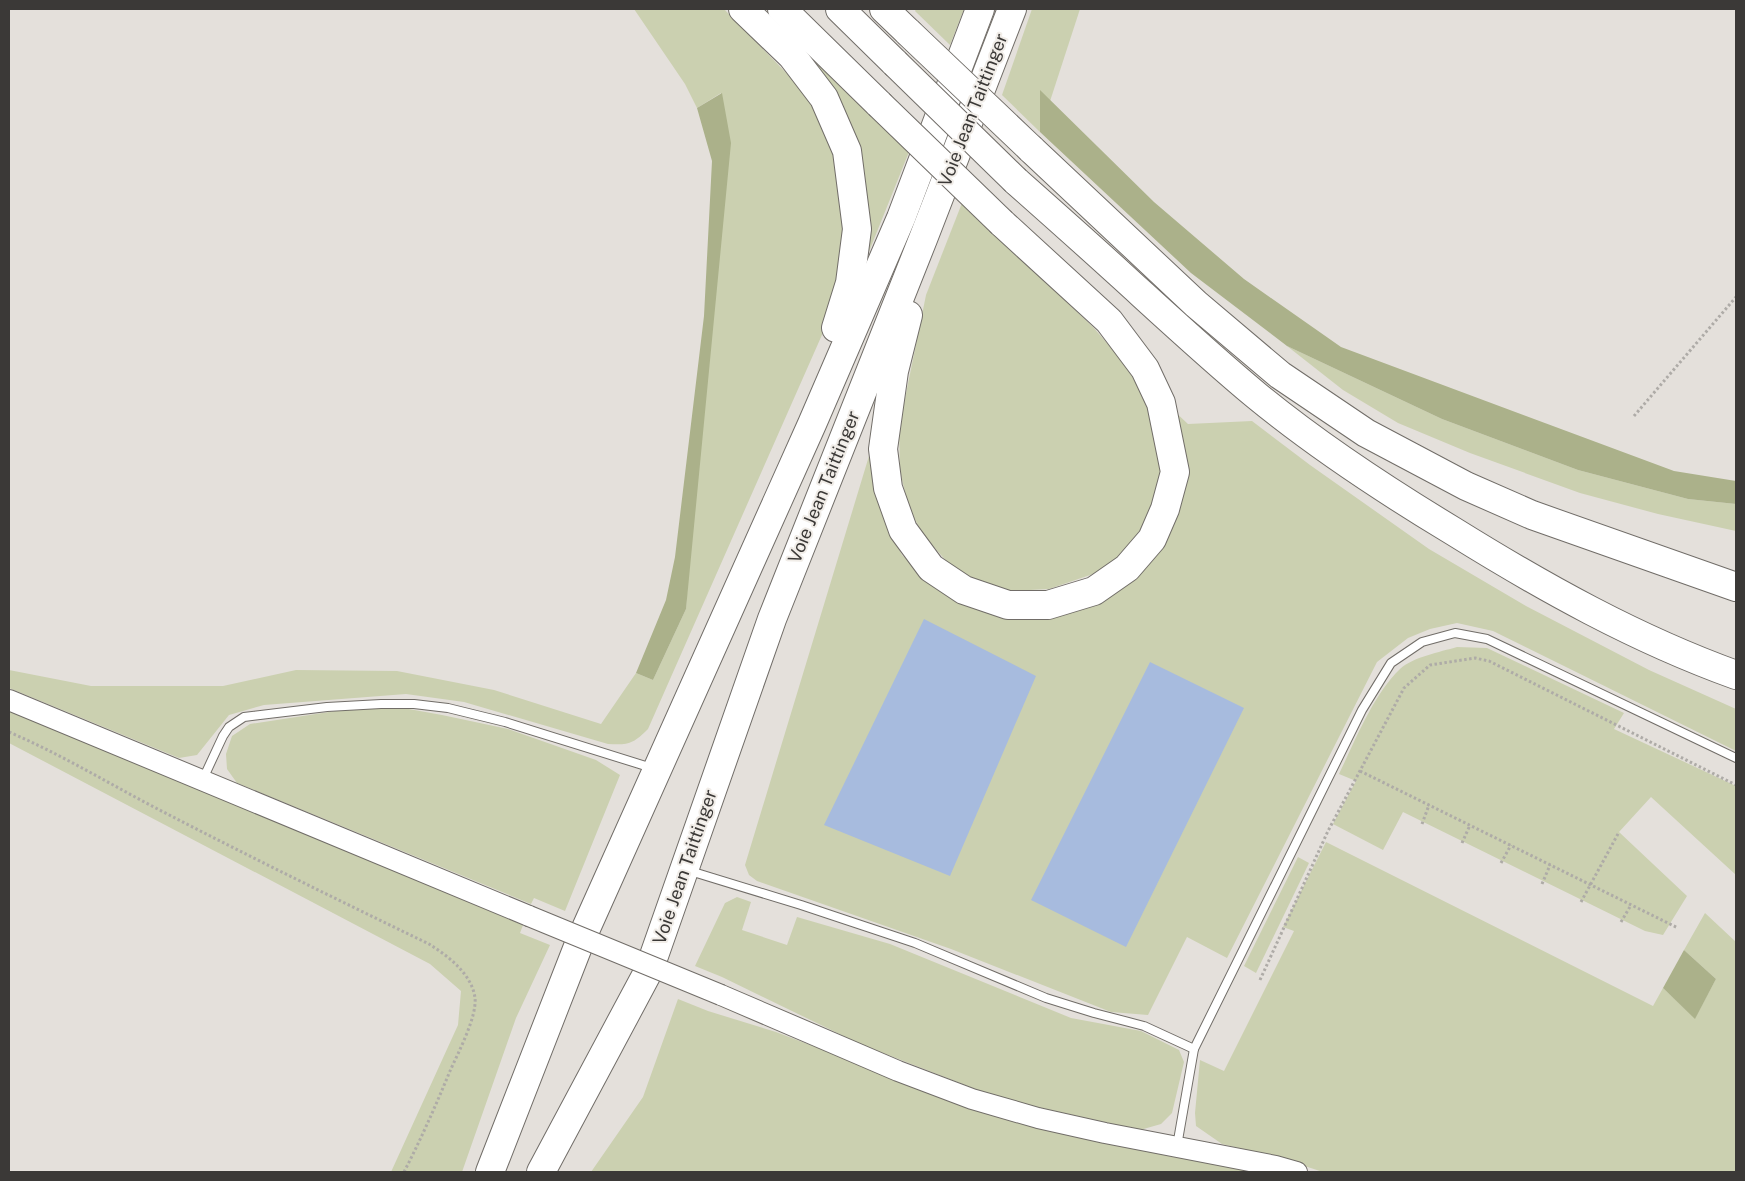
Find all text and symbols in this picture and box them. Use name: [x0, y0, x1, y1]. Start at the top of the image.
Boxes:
street label: Voie Jean Taittinger: [934, 30, 1011, 189]
street label: Voie Jean Taittinger: [783, 408, 864, 566]
street label: Voie Jean Taittinger: [648, 787, 721, 947]

